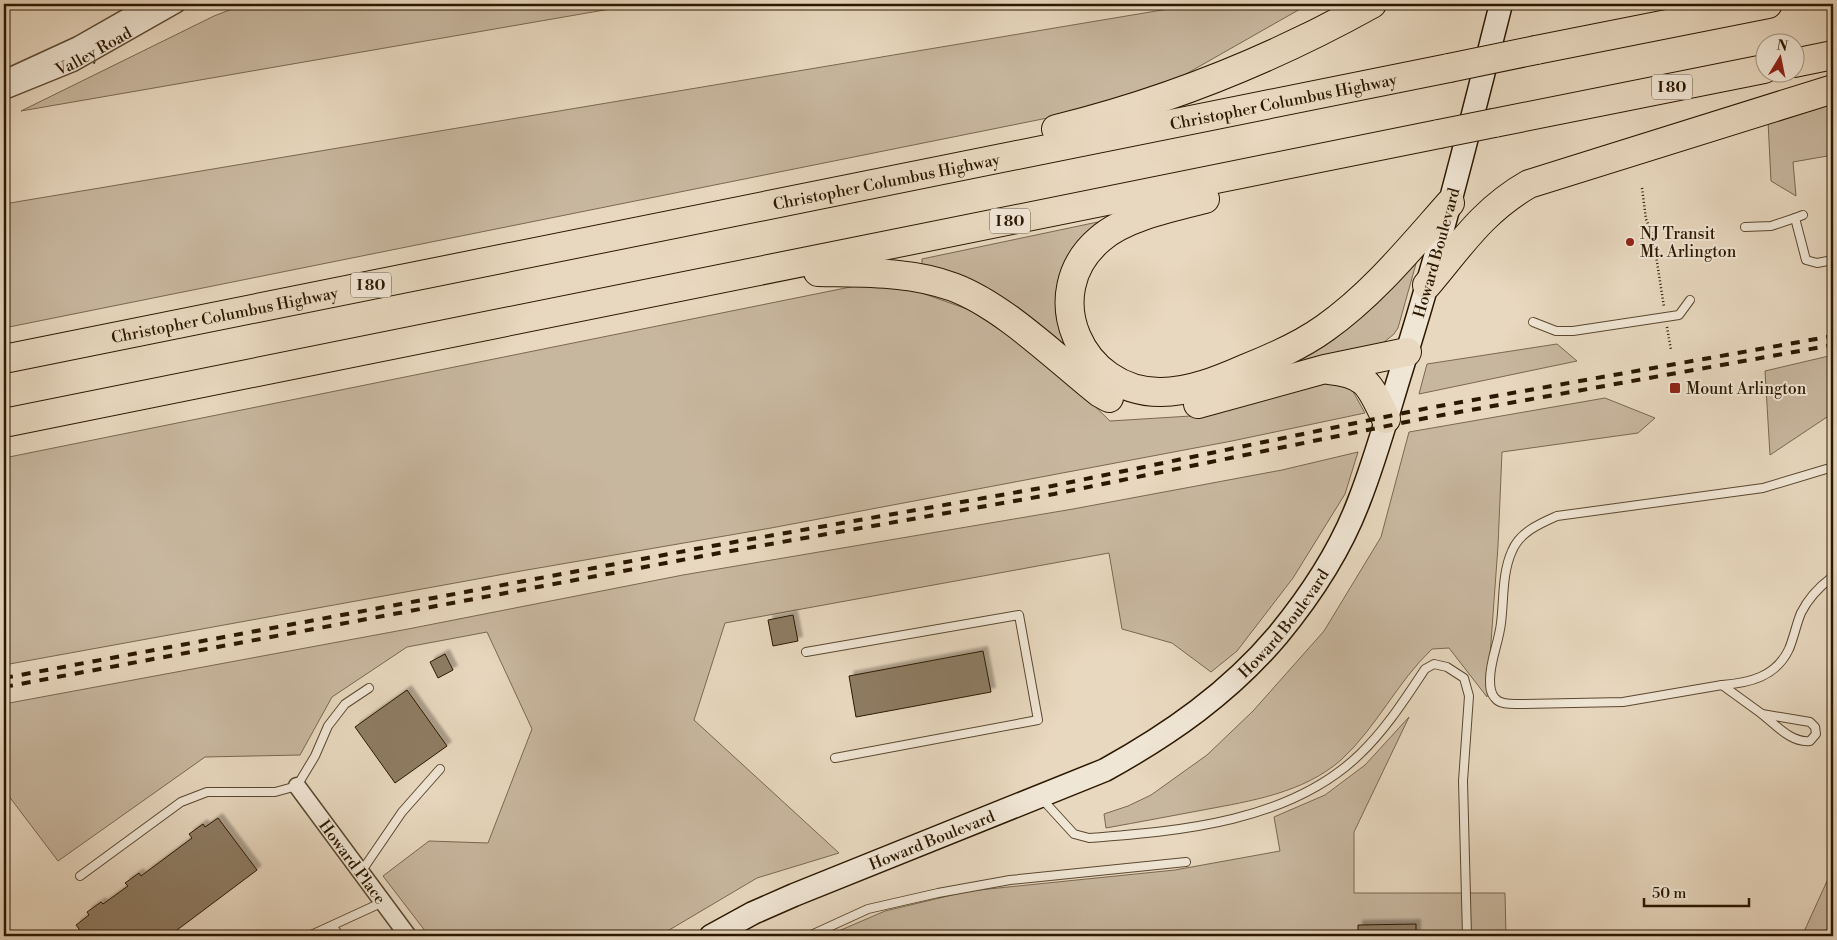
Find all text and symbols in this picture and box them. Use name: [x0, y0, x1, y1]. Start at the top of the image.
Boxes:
street label: Valley Road: [52, 23, 135, 81]
north arrow: [1754, 32, 1804, 82]
text: N: [1775, 36, 1789, 56]
street label: Christopher Columbus Highway: [1168, 70, 1399, 135]
road number: I 80: [1652, 74, 1692, 100]
street label: Christopher Columbus Highway: [771, 150, 1002, 215]
street label: Howard Boulevard: [1409, 186, 1464, 320]
road number: I 80: [990, 208, 1030, 234]
place label: NJ Transit Mt. Arlington: [1640, 224, 1737, 262]
marker: NJ Transit Mt. Arlington: [1624, 236, 1636, 248]
road number: I 80: [351, 272, 391, 298]
street label: Christopher Columbus Highway: [110, 283, 340, 348]
place label: Mount Arlington: [1686, 379, 1807, 399]
marker: Mount Arlington: [1668, 381, 1682, 395]
street label: Howard Boulevard: [1234, 566, 1334, 683]
street label: Howard Boulevard: [866, 806, 998, 875]
street label: Howard Place: [314, 816, 390, 908]
scale bar: [1644, 875, 1750, 907]
text: 50 m: [1652, 884, 1686, 903]

